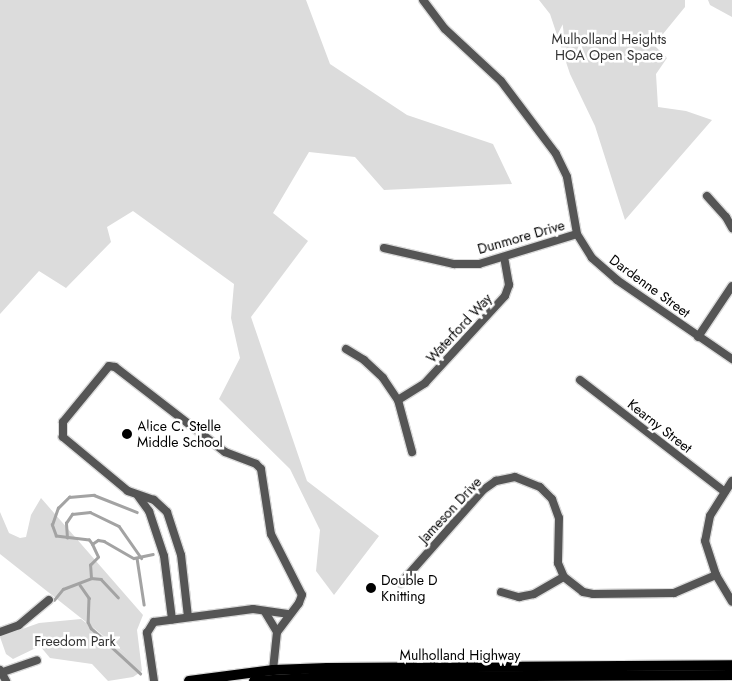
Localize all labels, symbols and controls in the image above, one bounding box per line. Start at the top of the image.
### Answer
park label: Mulholland Heights HOA Open Space [552,31,666,64]
street label: Dunmore Drive [475,217,567,257]
street label: Dardenne Street [606,251,694,321]
street label: Waterford Way [423,290,495,366]
street label: Kearny Street [624,396,696,456]
place label: Alice C. Stelle Middle School [137,418,223,451]
marker: Alice C. Stelle Middle School [121,428,133,440]
street label: Jameson Drive [415,473,485,547]
place label: Double D Knitting [381,572,438,604]
marker: Double D Knitting [365,582,377,594]
park label: Freedom Park [34,633,116,649]
street label: Mulholland Highway [400,647,520,663]

